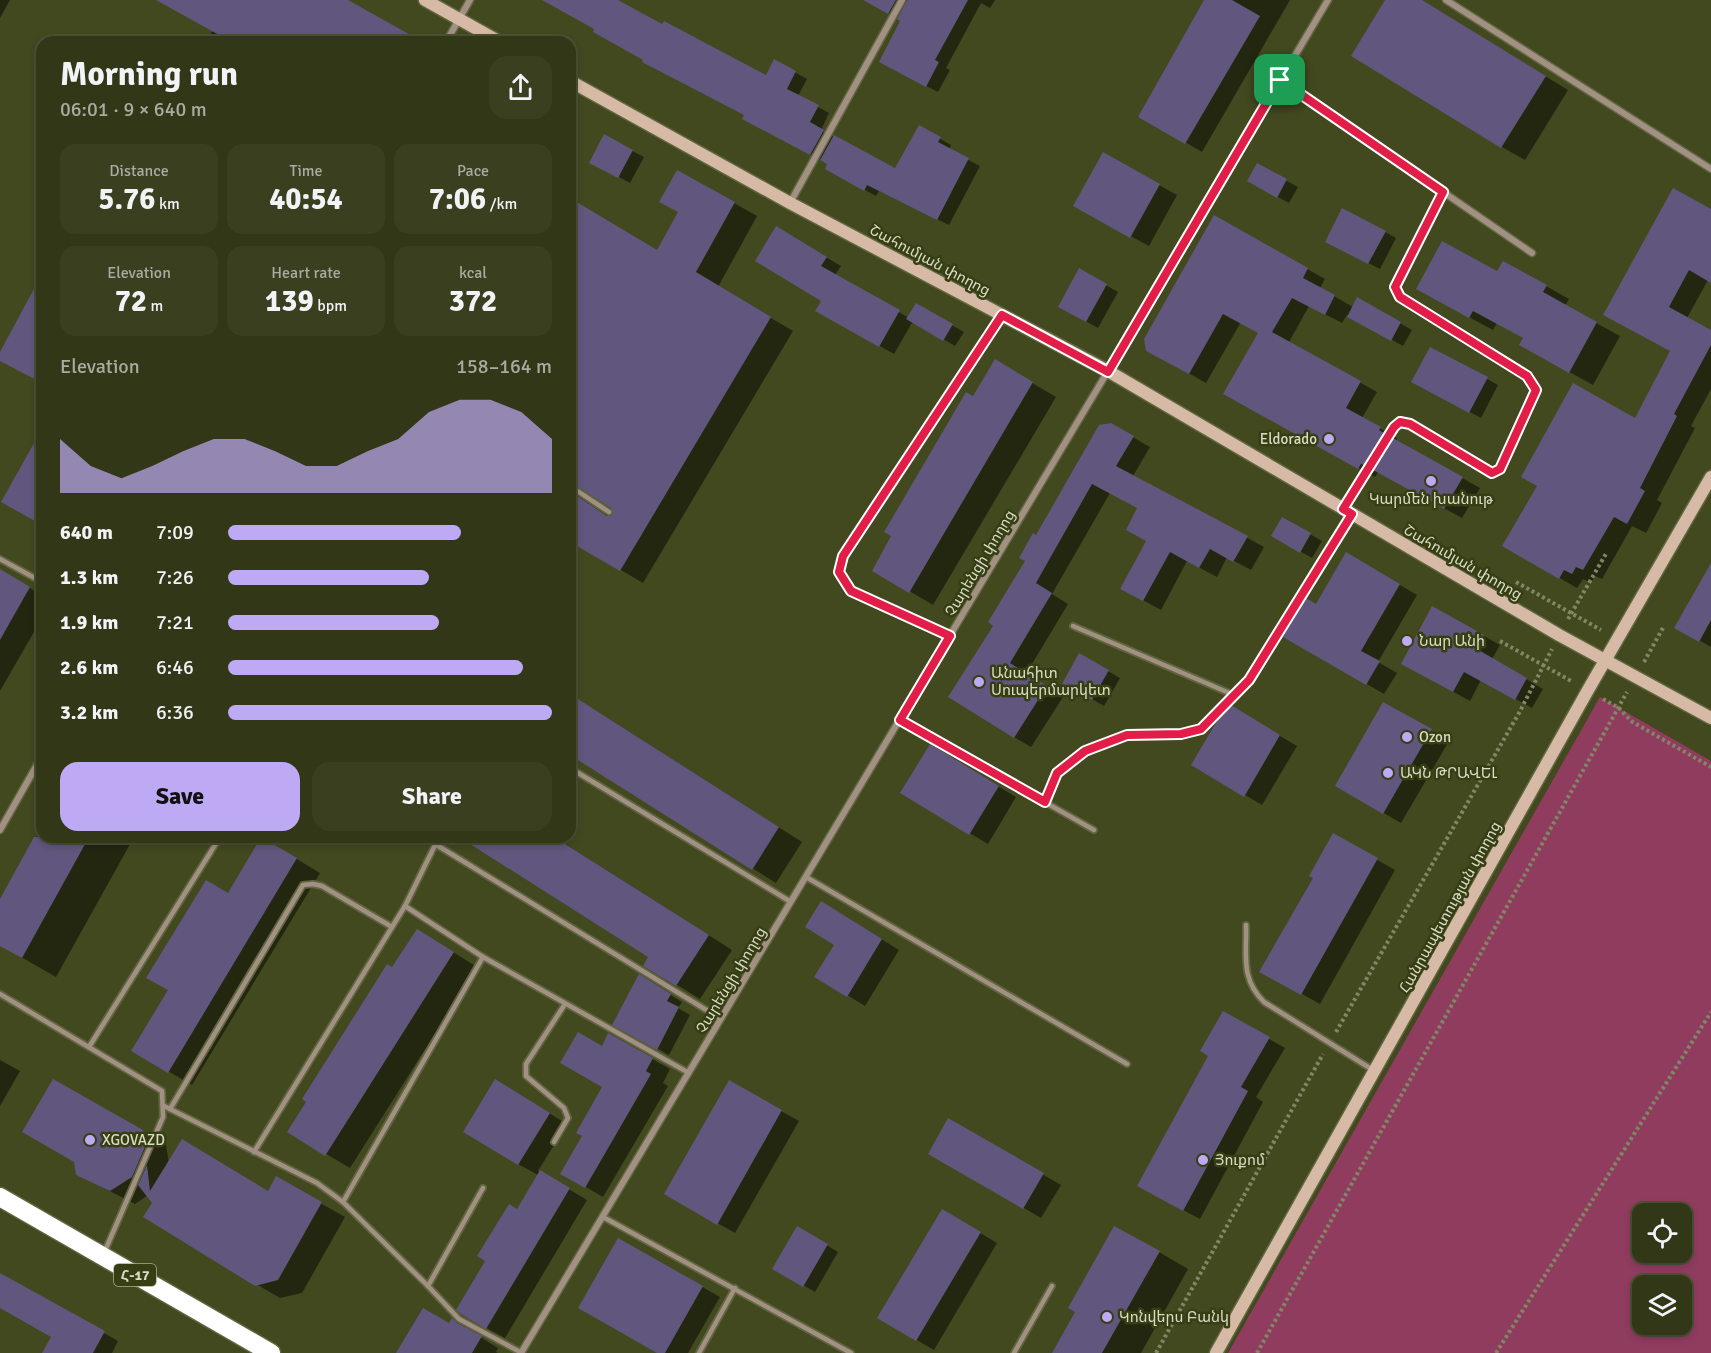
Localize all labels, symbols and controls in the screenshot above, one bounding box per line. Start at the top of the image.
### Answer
text: Morning run [60,54,238,95]
pin [1254,54,1305,105]
button: share [489,56,552,119]
icon: arrive [1263,63,1296,96]
text: 06:01 · 9 × 640 m [60,97,207,122]
text: Distance [109,161,169,181]
text: Time [290,161,322,181]
text: Pace [457,161,489,181]
text: 5.76 [98,181,155,218]
text: 40:54 [269,181,343,218]
text: 7:06 [429,181,486,218]
text: km [155,194,180,214]
text: /km [486,194,517,214]
street label: Շահումյան փողոց [867,221,993,299]
text: Elevation [107,263,171,283]
text: Heart rate [271,263,341,283]
text: kcal [459,263,487,283]
text: 72 [115,283,147,320]
text: 139 [265,283,314,320]
text: 372 [449,283,497,320]
text: m [147,296,163,316]
text: bpm [314,296,347,316]
text: Elevation [60,354,140,379]
text: 158–164 m [456,354,552,379]
place label: Eldorado [1260,430,1317,448]
marker: Eldorado [1322,432,1336,446]
marker: Կարմեն խանութ [1424,474,1438,488]
place label: Կարմեն խանութ [1369,490,1494,508]
street label: Չարենցի փողոց [941,507,1019,619]
text: 640 m [60,520,113,545]
text: 7:09 [156,520,194,545]
street label: Շահումյան փողոց [1400,521,1526,603]
text: 1.3 km [60,565,118,590]
text: 7:26 [156,565,194,590]
text: 1.9 km [60,610,118,635]
text: 7:21 [156,610,194,635]
place label: Նար Անի [1419,632,1485,650]
marker: Նար Անի [1400,634,1414,648]
text: 2.6 km [60,655,118,680]
text: 6:46 [156,655,194,680]
place label: Անահիտ Սուպերմարկետ [991,664,1111,699]
marker: Անահիտ Սուպերմարկետ [972,675,986,689]
text: 3.2 km [60,700,118,725]
text: 6:36 [156,700,194,725]
place label: Ozon [1419,728,1451,746]
marker: Ozon [1400,730,1414,744]
button: Save [60,762,300,831]
button: Share [312,762,552,831]
place label: ԱԿՆ ԹՐԱՎԵԼ [1400,764,1497,782]
marker: ԱԿՆ ԹՐԱՎԵԼ [1381,766,1395,780]
street label: Հանրապետության փողոց [1395,818,1505,996]
street label: Չարենցի փողոց [692,924,770,1036]
place label: XGOVAZD [102,1131,165,1149]
marker: XGOVAZD [83,1133,97,1147]
place label: Յուքոմ [1215,1151,1265,1169]
marker: Յուքոմ [1196,1153,1210,1167]
map controls [1632,1203,1692,1335]
button: locate [1632,1203,1692,1263]
road number: Հ-17 [114,1264,156,1286]
button: layers [1632,1275,1692,1335]
place label: Կոնվերս Բանկ [1119,1308,1229,1326]
marker: Կոնվերս Բանկ [1100,1310,1114,1324]

